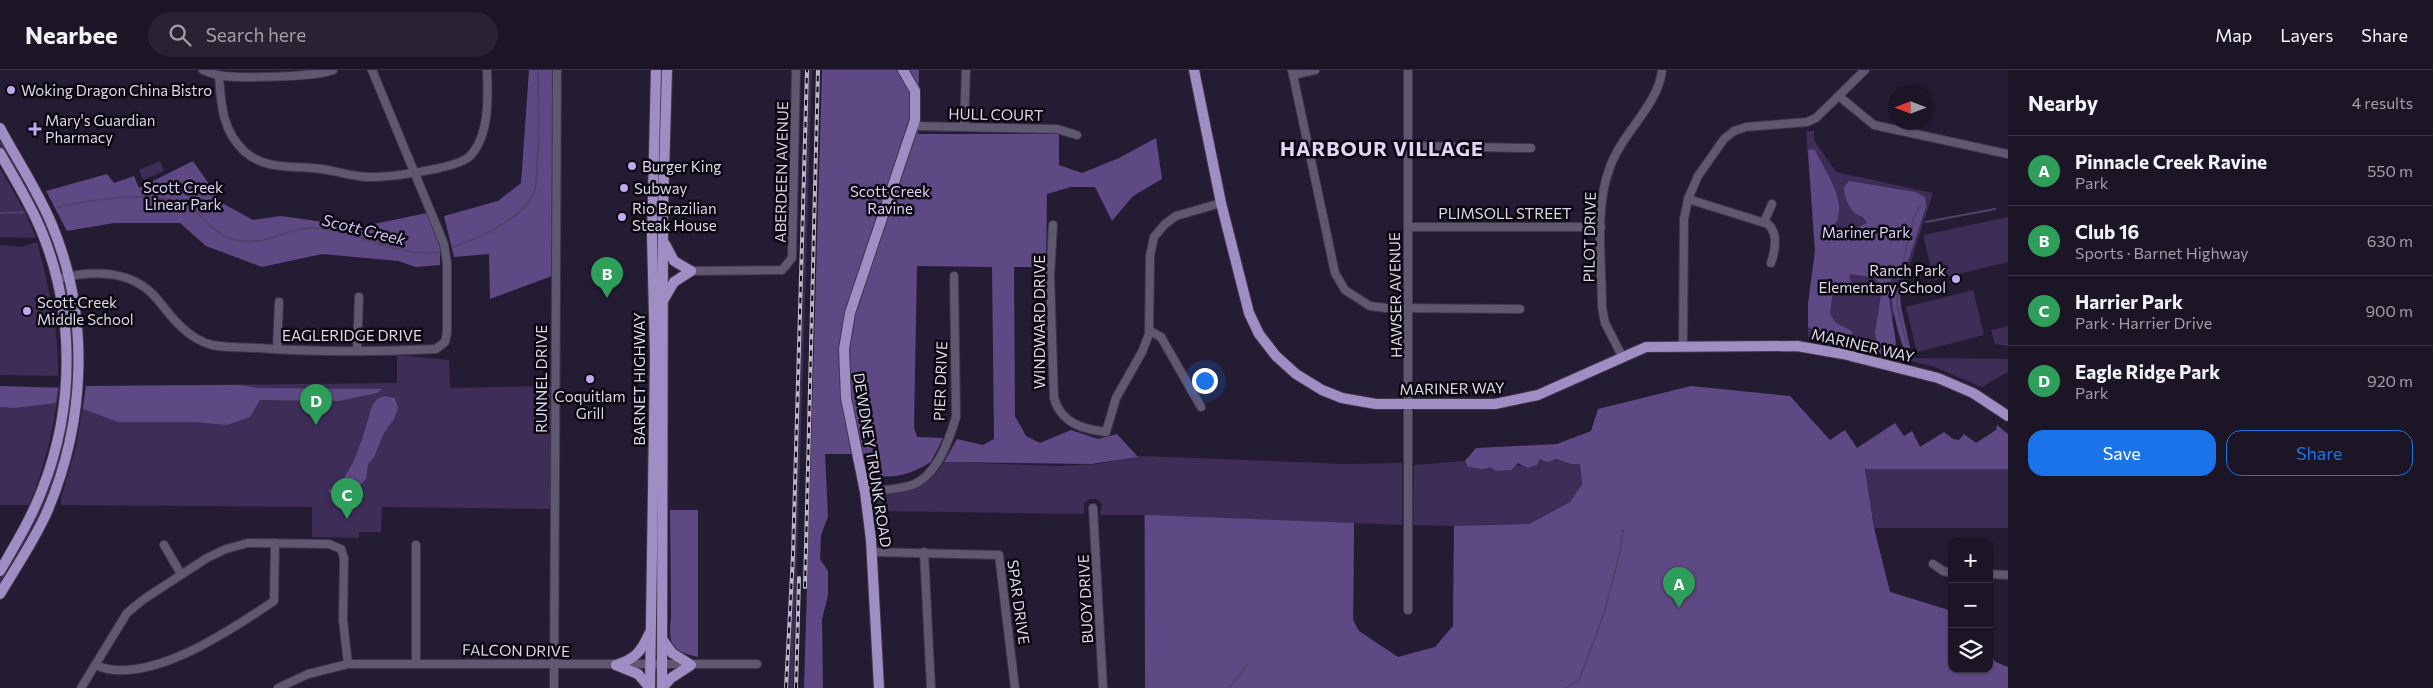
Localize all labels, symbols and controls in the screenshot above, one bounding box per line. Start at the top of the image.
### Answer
search box [148,12,498,57]
text: Nearbee [25,20,118,49]
icon: search [166,21,194,49]
text: Search here [206,23,306,46]
text: Map [2215,24,2252,46]
text: Layers [2280,24,2333,46]
text: Share [2361,24,2408,46]
place label: Woking Dragon China Bistro [21,81,212,99]
marker: Woking Dragon China Bistro [5,84,17,96]
north arrow [1888,85,1933,130]
text: Nearby [2028,90,2098,115]
text: 4 results [2352,93,2413,112]
street label: ABERDEEN AVENUE [771,101,791,243]
street label: HULL COURT [948,104,1044,124]
place label: Mary's Guardian Pharmacy [45,111,155,146]
marker: Mary's Guardian Pharmacy [29,123,41,135]
district label: HARBOUR VILLAGE [1280,136,1484,160]
text: Pinnacle Creek Ravine [2075,150,2267,173]
place label: Burger King [642,157,721,175]
marker: Burger King [626,160,638,172]
text: A [2038,161,2050,180]
text: 550 m [2367,161,2413,180]
text: Park [2075,173,2108,192]
park label: Scott Creek Linear Park [143,178,223,213]
place label: Subway [634,179,687,197]
marker: Subway [618,182,630,194]
park label: Scott Creek Ravine [850,182,930,217]
street label: PILOT DRIVE [1579,191,1599,282]
place label: Rio Brazilian Steak House [632,199,717,234]
street label: PLIMSOLL STREET [1438,204,1572,222]
water label: Scott Creek [320,209,408,249]
marker: Rio Brazilian Steak House [616,211,628,223]
text: Club 16 [2075,220,2139,243]
park label: Mariner Park [1822,223,1910,241]
text: B [2039,231,2049,250]
text: 630 m [2367,231,2413,250]
street label: HAWSER AVENUE [1385,232,1405,358]
text: Sports · Barnet Highway [2075,243,2249,262]
street label: WINDWARD DRIVE [1030,255,1048,389]
pin: B [591,257,623,298]
place label: Ranch Park Elementary School [1819,261,1946,296]
marker: Ranch Park Elementary School [1950,273,1962,285]
text: Harrier Park [2075,290,2183,313]
place label: Scott Creek Middle School [37,293,134,328]
text: C [2039,301,2049,320]
text: 900 m [2365,301,2413,320]
marker: Scott Creek Middle School [21,305,33,317]
street label: BARNET HIGHWAY [630,312,648,446]
text: Park · Harrier Drive [2075,313,2212,332]
street label: MARINER WAY [1810,324,1916,366]
street label: RUNNEL DRIVE [532,325,550,433]
street label: EAGLERIDGE DRIVE [282,326,422,344]
street label: PIER DRIVE [930,341,950,421]
text: Eagle Ridge Park [2075,360,2220,383]
your location [1192,368,1218,394]
street label: DEWDNEY TRUNK ROAD [850,371,896,549]
text: D [2038,371,2050,390]
text: 920 m [2367,371,2413,390]
marker: Coquitlam Grill [584,373,596,385]
street label: MARINER WAY [1399,378,1505,398]
text: Park [2075,383,2108,402]
pin: D [300,384,332,425]
place label: Coquitlam Grill [554,387,626,422]
button: Save [2028,430,2216,476]
button: Share [2226,430,2413,476]
pin: C [331,478,363,519]
map controls [1948,538,1993,673]
button: + [1948,538,1993,583]
street label: BUOY DRIVE [1074,554,1096,644]
street label: SPAR DRIVE [1004,559,1034,646]
pin: A [1663,567,1695,608]
button: − [1948,583,1993,628]
button: layers [1948,628,1993,673]
street label: FALCON DRIVE [462,640,570,660]

